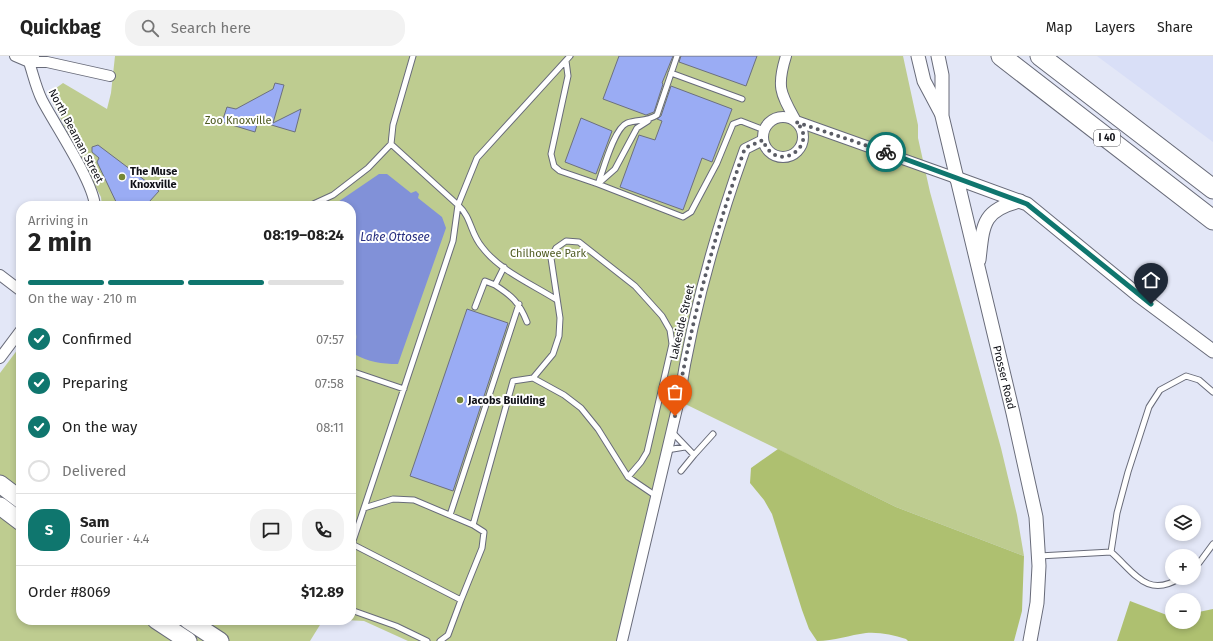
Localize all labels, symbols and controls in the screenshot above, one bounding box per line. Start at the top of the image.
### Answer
search box [125,10,405,46]
text: Quickbag [20,16,101,39]
icon: search [139,17,161,39]
text: Search here [171,19,251,37]
text: Map [1046,19,1072,36]
text: Layers [1094,19,1135,36]
text: Share [1157,19,1193,36]
street label: North Beaman Street [46,87,106,185]
park label: Zoo Knoxville [205,114,271,127]
road number: I 40 [1094,130,1120,146]
courier [866,132,906,172]
icon: bike [875,141,897,163]
place label: The Muse Knoxville [130,165,177,191]
marker: The Muse Knoxville [117,172,127,182]
text: Arriving in [28,213,88,228]
text: 08:19–08:24 [263,226,344,244]
text: 2 min [28,227,92,258]
water label: Lake Ottosee [360,230,430,244]
park label: Chilhowee Park [510,247,586,260]
pin [1134,263,1168,304]
icon: home [1140,269,1162,291]
street label: Lakeside Street [667,283,697,361]
text: On the way · 210 m [28,291,137,306]
icon: check [28,328,50,350]
text: Confirmed [62,330,132,348]
text: 07:57 [316,332,344,347]
street label: Prosser Road [991,344,1018,410]
icon: check [28,372,50,394]
text: Preparing [62,374,127,392]
pin [658,375,692,416]
text: 07:58 [314,376,344,391]
icon: bag [664,381,686,403]
place label: Jacobs Building [467,394,546,407]
marker: Jacobs Building [455,395,465,405]
icon: check [28,416,50,438]
text: On the way [62,418,137,436]
text: 08:11 [316,420,344,435]
text: Delivered [62,462,126,480]
map controls [1165,505,1201,629]
button: layers [1165,505,1201,541]
button: chat [250,509,292,551]
button: phone [302,509,344,551]
text: Sam [80,513,109,531]
text: S [45,521,53,539]
text: Courier · 4.4 [80,531,150,546]
button: + [1165,549,1201,585]
text: Order #8069 [28,583,111,601]
text: $12.89 [301,583,344,601]
button: − [1165,593,1201,629]

